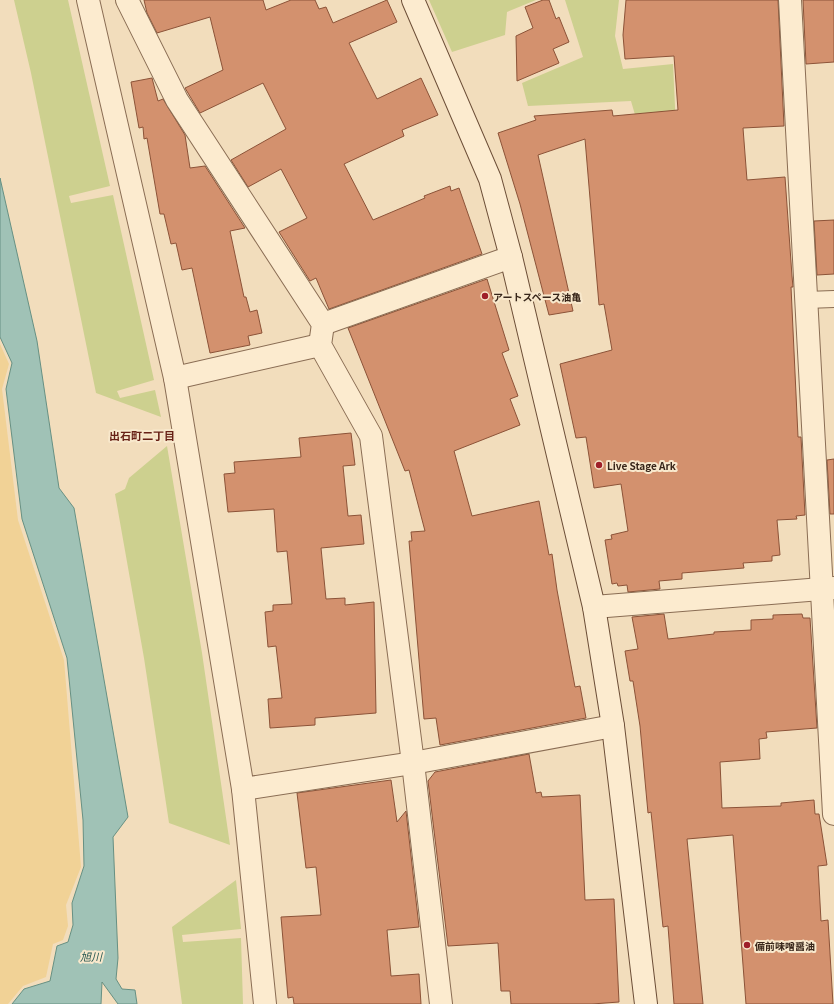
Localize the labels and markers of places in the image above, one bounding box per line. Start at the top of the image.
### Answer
place label: アートスペース油亀 [493,289,581,304]
marker: アートスペース油亀 [480,291,490,301]
place label: Live Stage Ark [607,458,676,473]
marker: Live Stage Ark [594,460,604,470]
place label: 備前味噌醤油 [754,938,815,953]
marker: 備前味噌醤油 [742,940,752,950]

